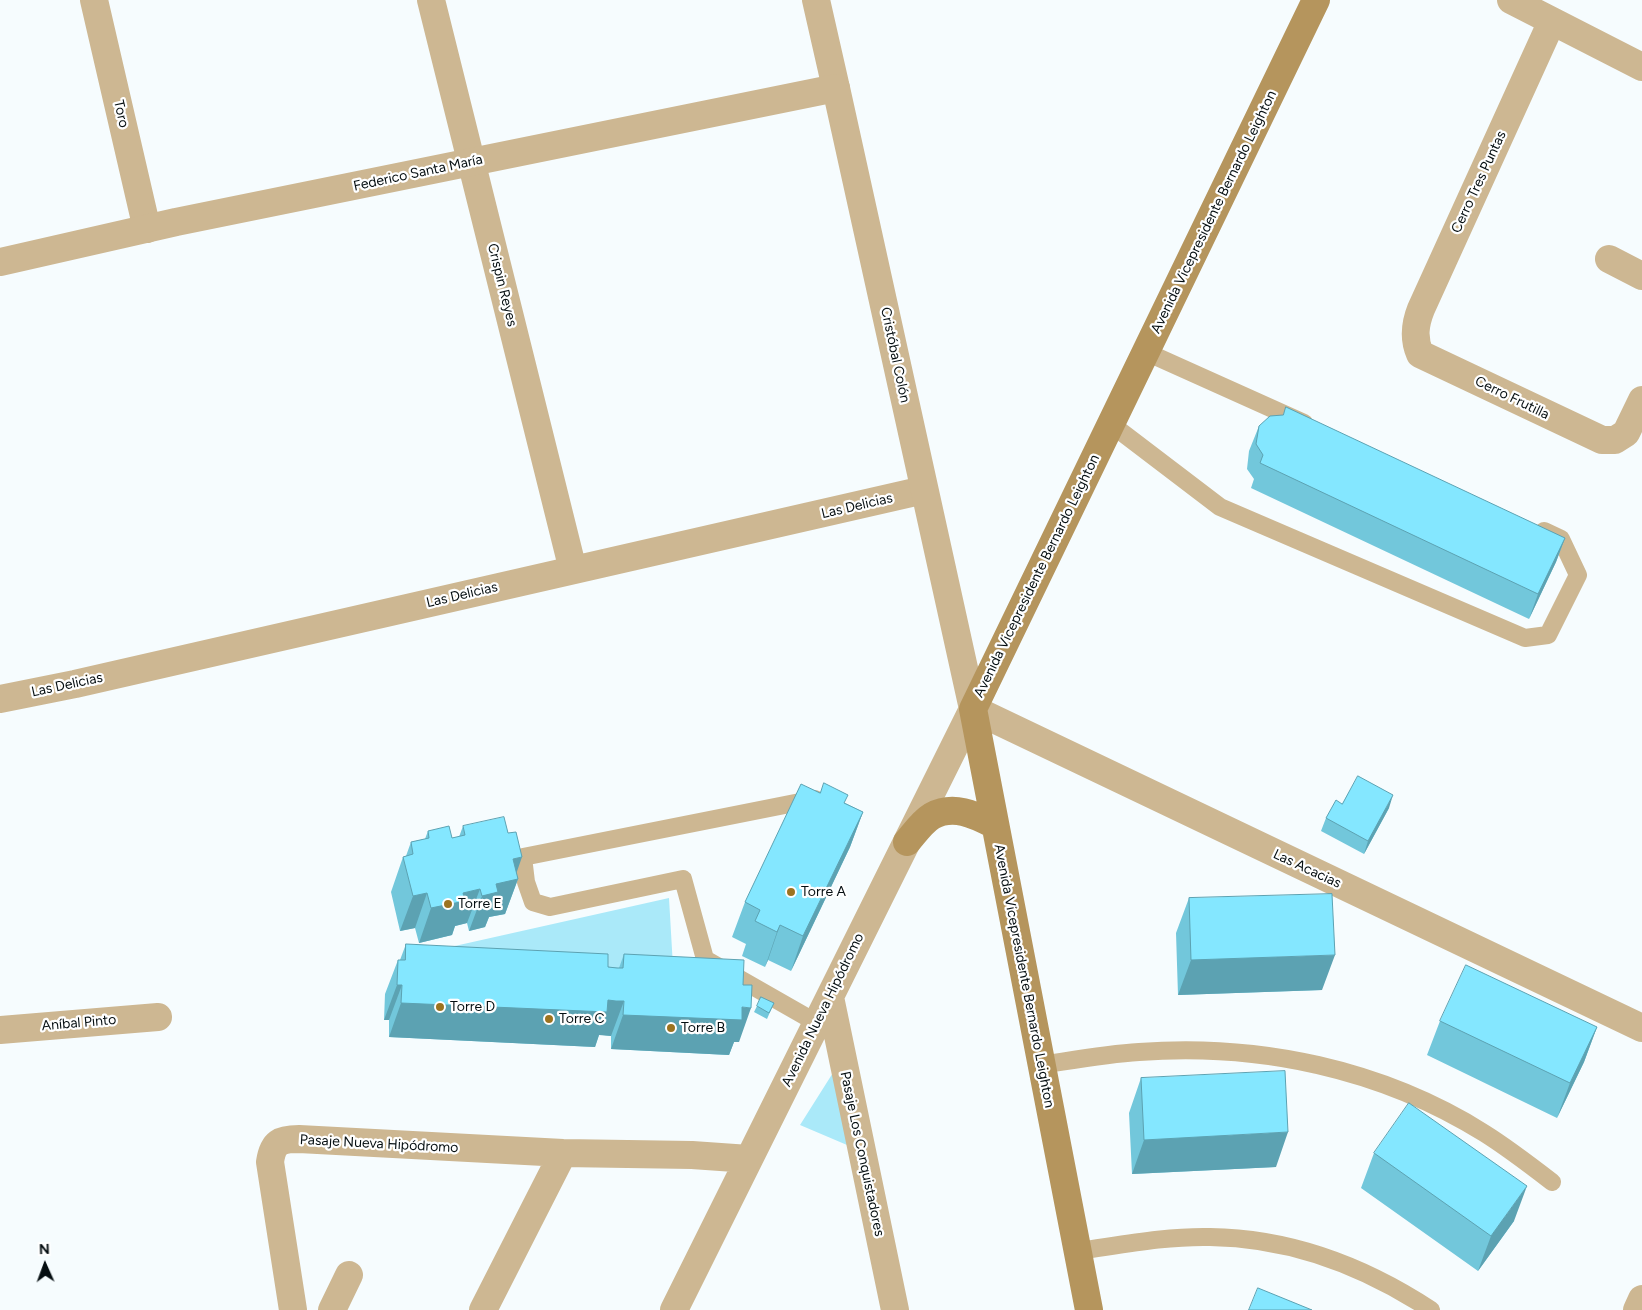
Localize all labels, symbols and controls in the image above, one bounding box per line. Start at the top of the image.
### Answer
street label: Avenida Vicepresidente Bernardo Leighton [1148,88,1280,336]
street label: Toro [110,99,132,129]
street label: Cerro Tres Puntas [1448,128,1510,236]
street label: Federico Santa María [352,151,484,195]
street label: Crispin Reyes [484,242,520,328]
street label: Cristóbal Colón [877,306,913,404]
street label: Cerro Frutilla [1472,373,1552,423]
street label: Avenida Vicepresidente Bernardo Leighton [971,452,1103,700]
street label: Las Delicias [820,490,894,522]
street label: Las Delicias [425,579,499,611]
street label: Las Delicias [30,669,104,701]
street label: Avenida Vicepresidente Bernardo Leighton [990,843,1058,1109]
street label: Las Acacias [1270,846,1344,892]
place label: Torre A [801,884,846,900]
marker: Torre A [785,886,797,898]
place label: Torre E [458,896,502,912]
marker: Torre E [442,898,454,910]
street label: Avenida Nueva Hipódromo [778,930,868,1090]
place label: Torre D [450,999,495,1015]
marker: Torre D [434,1001,446,1013]
street label: Aníbal Pinto [41,1011,117,1035]
place label: Torre C [559,1011,605,1027]
marker: Torre C [543,1013,555,1025]
place label: Torre B [681,1020,725,1036]
marker: Torre B [665,1022,677,1034]
street label: Pasaje Los Conquistadores [836,1070,888,1238]
street label: Pasaje Nueva Hipódromo [299,1131,459,1157]
north arrow [20,1240,70,1290]
text: N [39,1241,50,1258]

